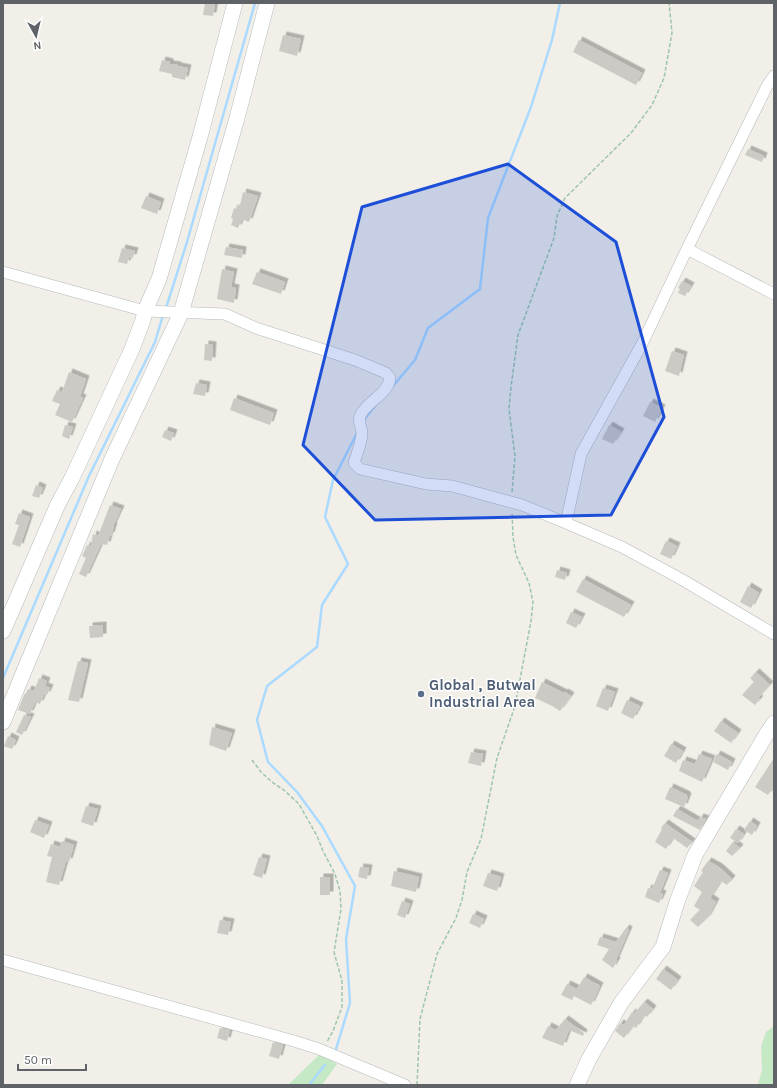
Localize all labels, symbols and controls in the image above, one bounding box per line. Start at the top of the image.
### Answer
north arrow [16,16,56,56]
text: N [33,38,42,52]
place label: Global , Butwal Industrial Area [429,676,536,711]
marker: Global , Butwal Industrial Area [416,689,426,699]
scale bar [18,1046,86,1072]
text: 50 m [24,1053,52,1067]

